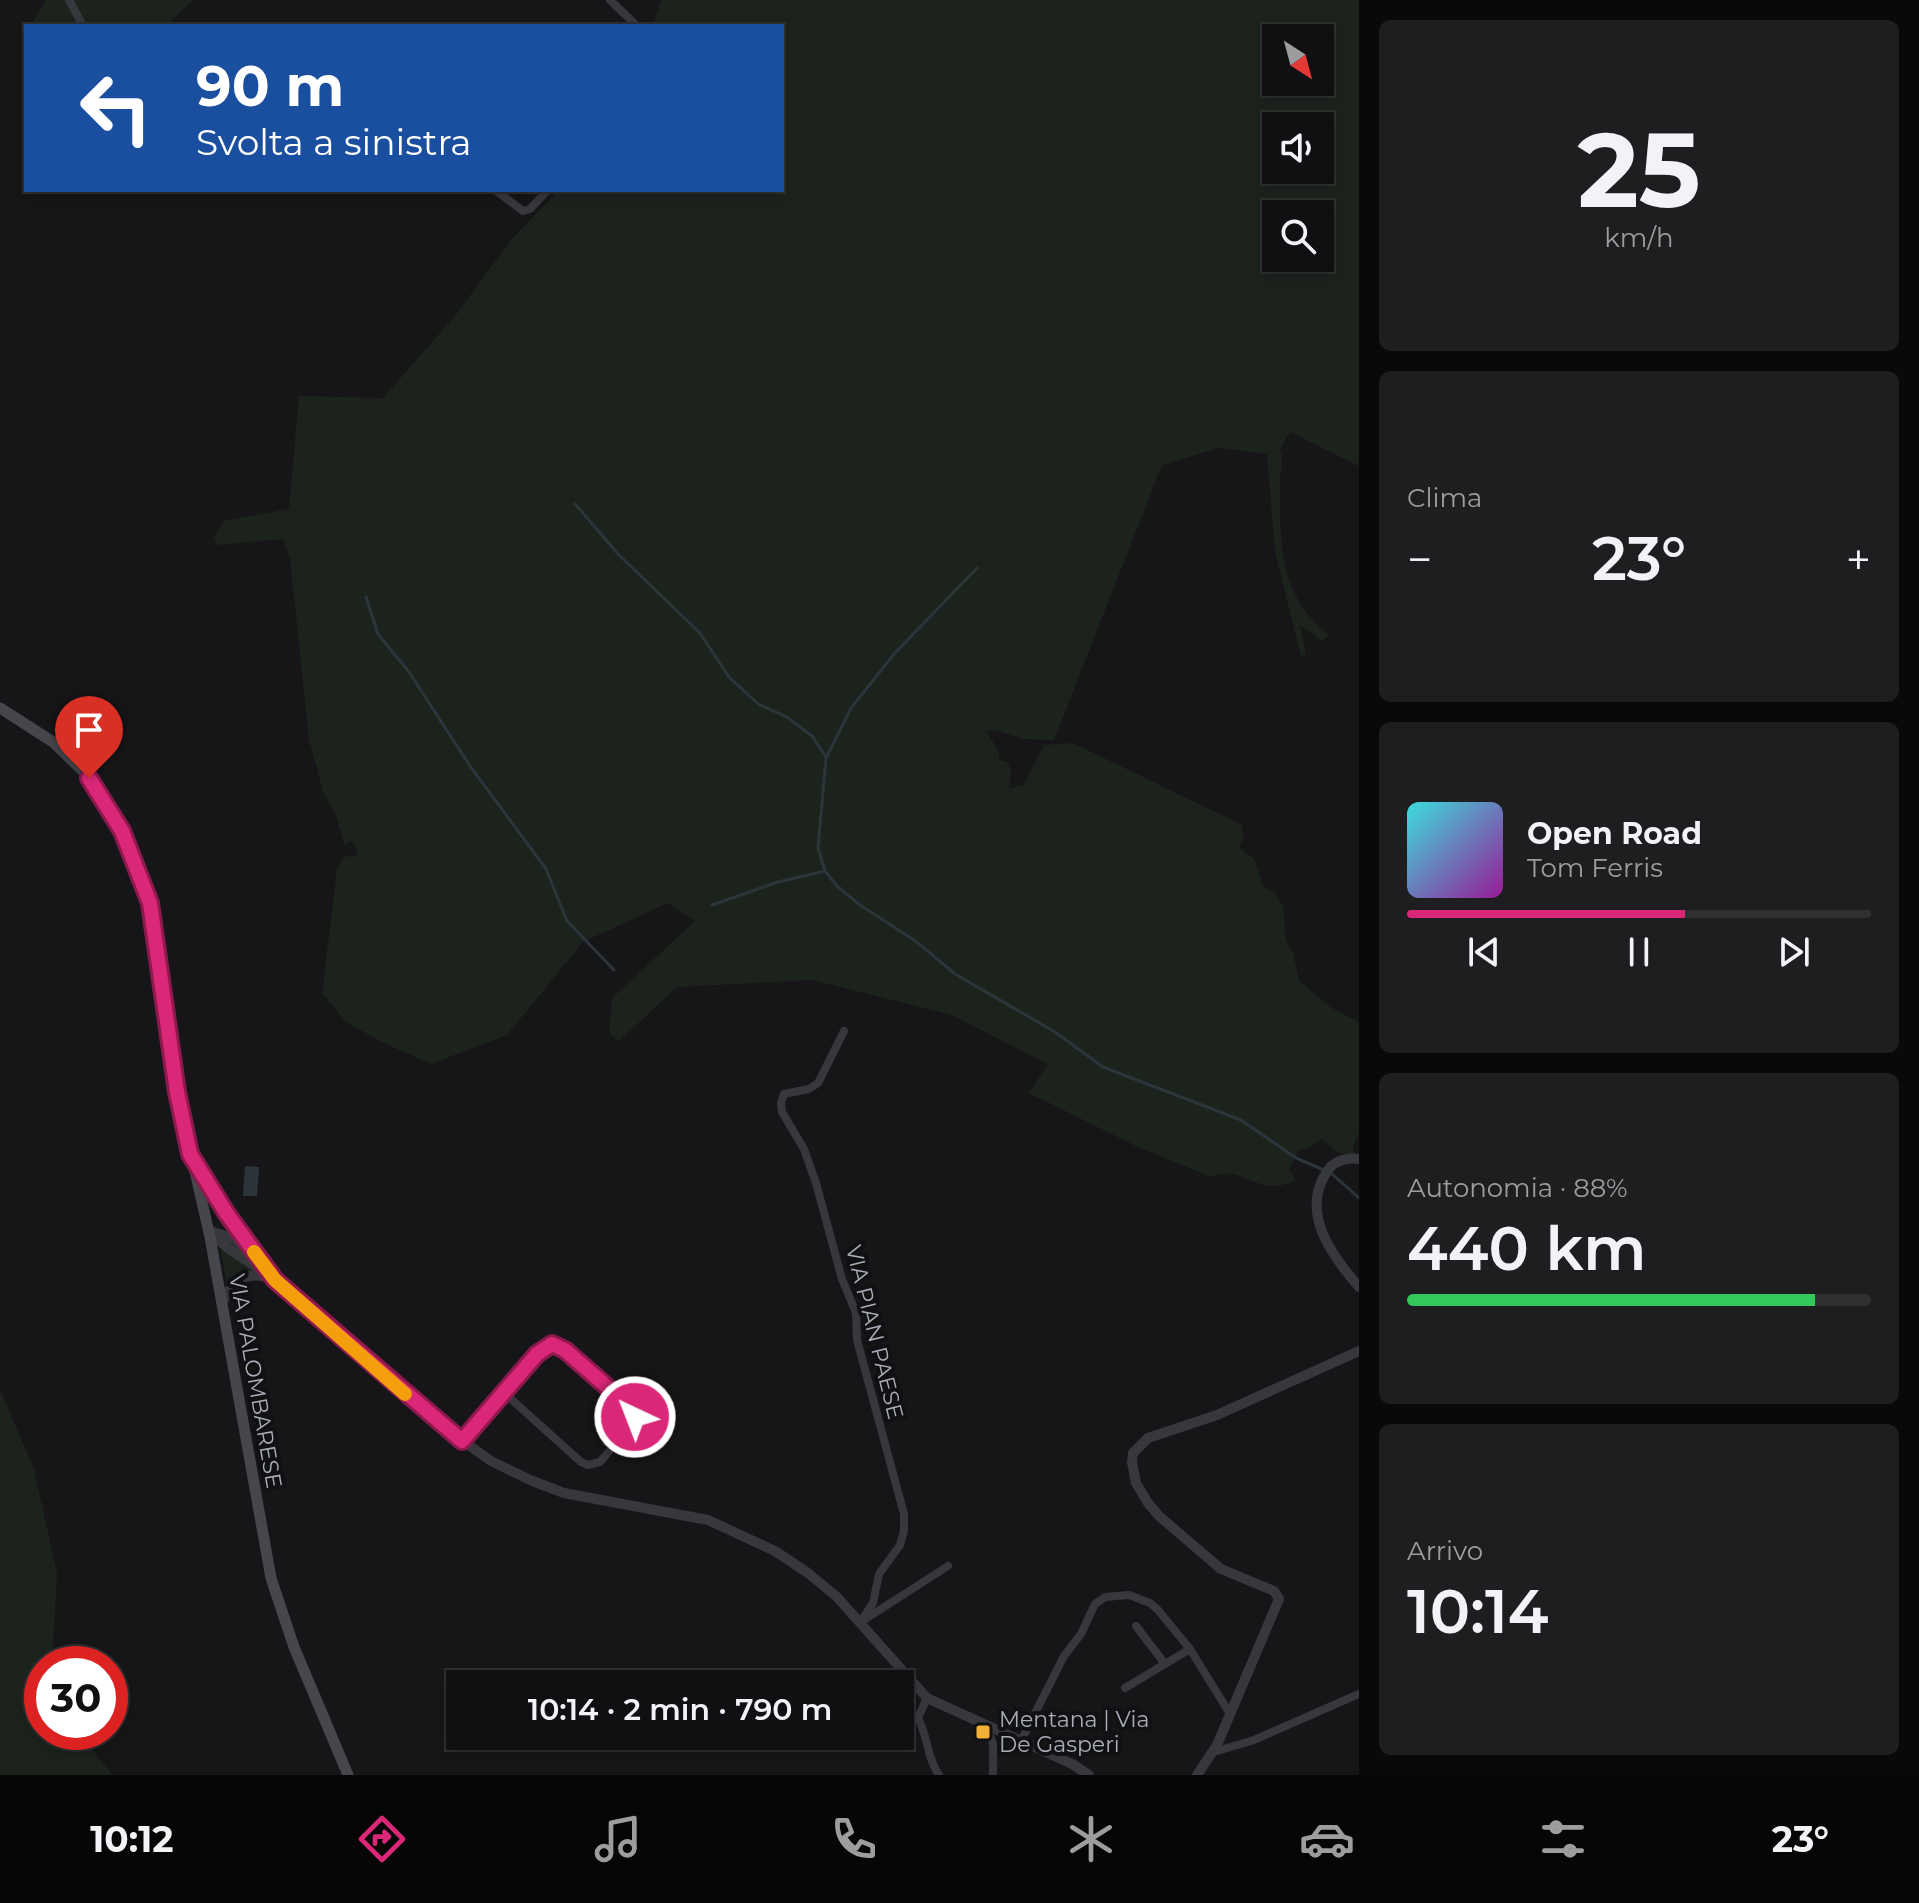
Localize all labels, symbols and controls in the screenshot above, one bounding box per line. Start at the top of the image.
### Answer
north arrow [1262,24,1334,96]
map controls [1262,24,1334,272]
text: 90 m [196,52,344,120]
icon: left [64,56,168,160]
text: 25 [1577,106,1701,233]
button: sound [1262,112,1334,184]
text: Svolta a sinistra [196,120,472,164]
button: search [1262,200,1334,272]
text: km/h [1604,222,1674,254]
text: Clima [1407,482,1482,514]
text: 23° [1592,522,1686,595]
text: − [1407,532,1432,586]
text: + [1846,532,1871,586]
pin [55,696,123,778]
icon: arrive [67,708,111,752]
text: Open Road [1527,815,1702,852]
text: Tom Ferris [1527,852,1663,884]
icon: previous [1462,930,1506,974]
icon: pause [1617,930,1661,974]
icon: next [1772,930,1816,974]
text: Autonomia · 88% [1407,1172,1628,1204]
text: 440 km [1407,1212,1646,1285]
street label: VIA PIAN PAESE [840,1242,909,1422]
street label: VIA PALOMBARESE [223,1272,288,1490]
position arrow [593,1375,677,1459]
text: Arrivo [1407,1535,1483,1567]
text: 10:14 [1407,1575,1548,1648]
speed limit sign: 30 [24,1646,128,1750]
text: 10:14 · 2 min · 790 m [528,1691,832,1728]
place label: Mentana | Via De Gasperi [999,1706,1149,1758]
marker: Mentana | Via De Gasperi [974,1723,992,1741]
icon: directions [354,1811,410,1867]
icon: music [590,1811,646,1867]
icon: phone [826,1811,882,1867]
icon: climate [1063,1811,1119,1867]
icon: car [1299,1811,1355,1867]
icon: filters [1535,1811,1591,1867]
text: 10:12 [90,1817,174,1861]
text: 23° [1772,1817,1829,1861]

